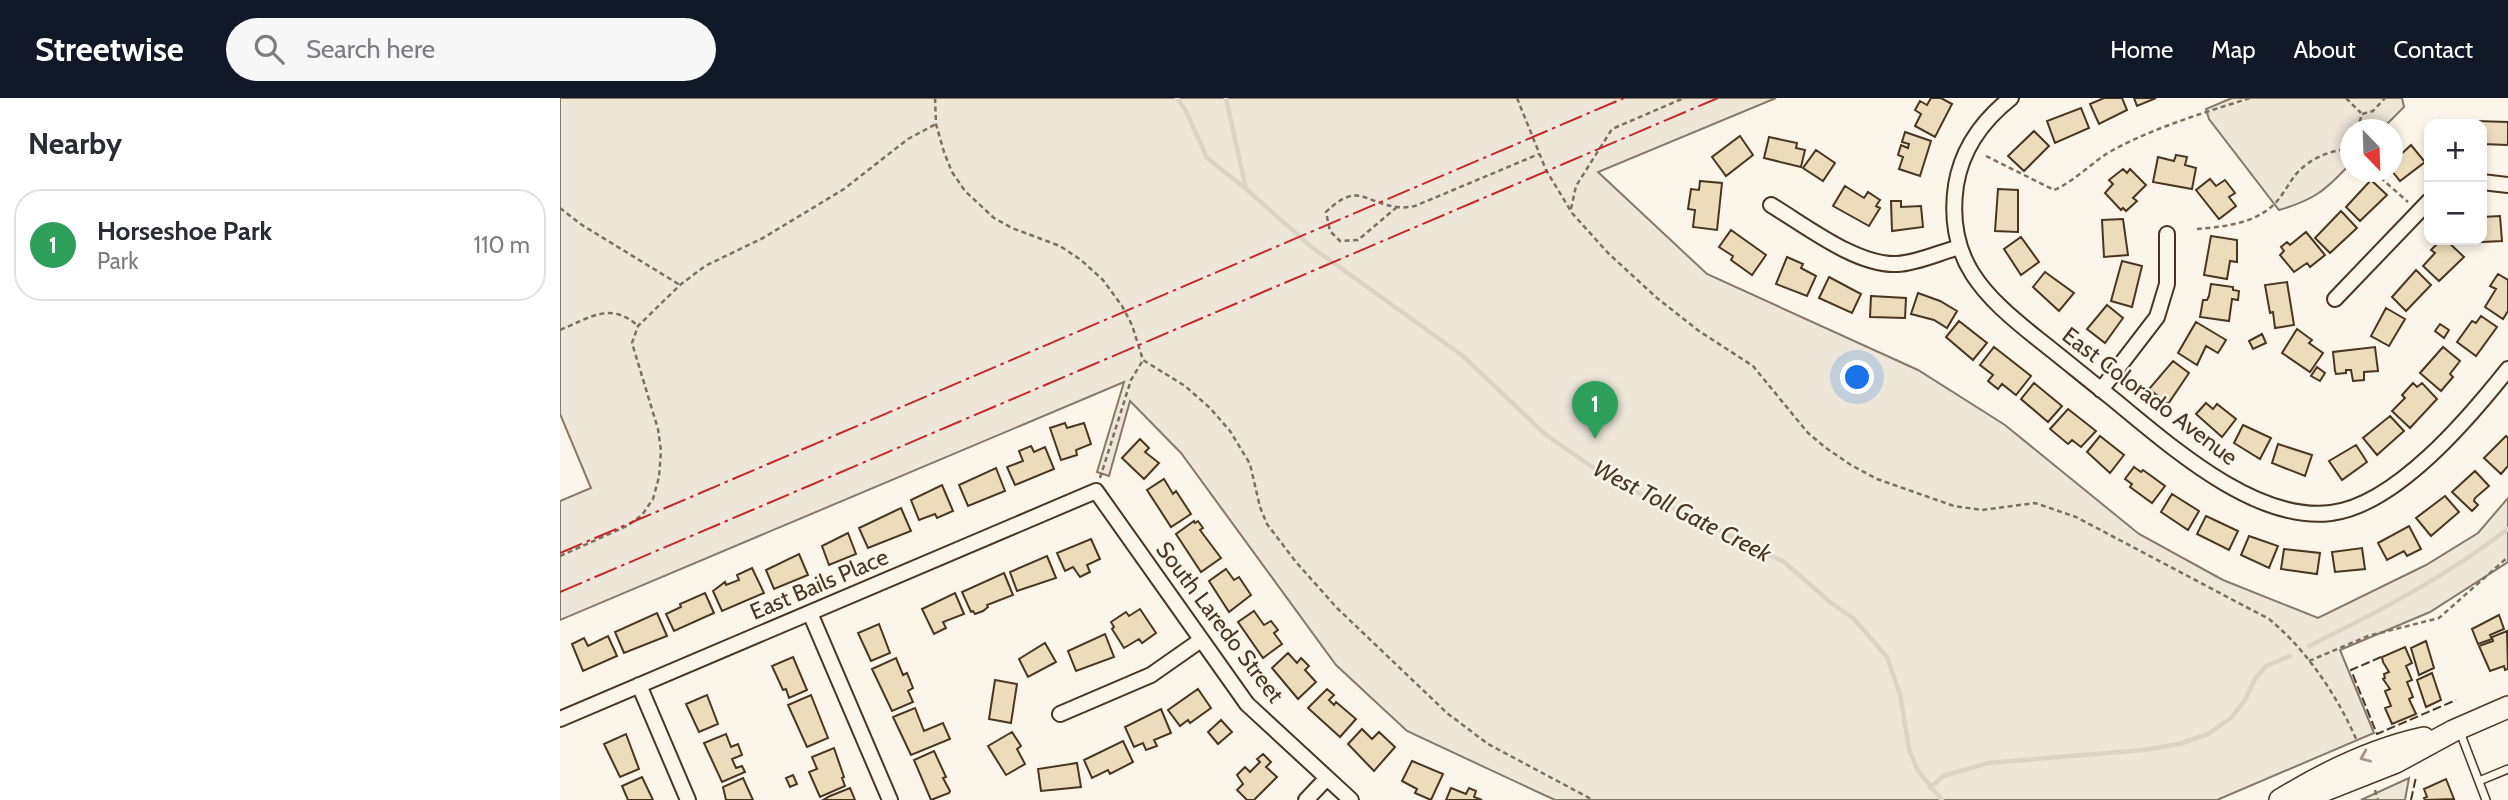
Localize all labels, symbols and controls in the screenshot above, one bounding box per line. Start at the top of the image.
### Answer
search box [226,18,716,81]
text: Streetwise [35,29,184,69]
icon: search [250,30,288,68]
text: Search here [306,33,435,65]
text: Home [2110,35,2173,64]
text: Map [2211,35,2256,64]
text: About [2294,35,2356,64]
text: Contact [2394,35,2473,64]
north arrow [2340,119,2403,182]
map controls [2424,119,2487,245]
button: + [2424,119,2487,182]
text: Nearby [28,125,122,162]
button: − [2424,182,2487,245]
text: Horseshoe Park [97,215,272,247]
text: 1 [49,231,57,259]
text: 110 m [474,231,530,259]
text: Park [97,247,138,275]
street label: East Colorado Avenue [2057,321,2243,471]
your location [1840,360,1874,394]
pin: 1 [1572,381,1618,439]
water label: West Toll Gate Creek [1588,453,1777,568]
street label: South Laredo Street [1150,536,1290,708]
street label: East Bails Place [746,542,893,626]
one-way arrow [2359,749,2371,763]

